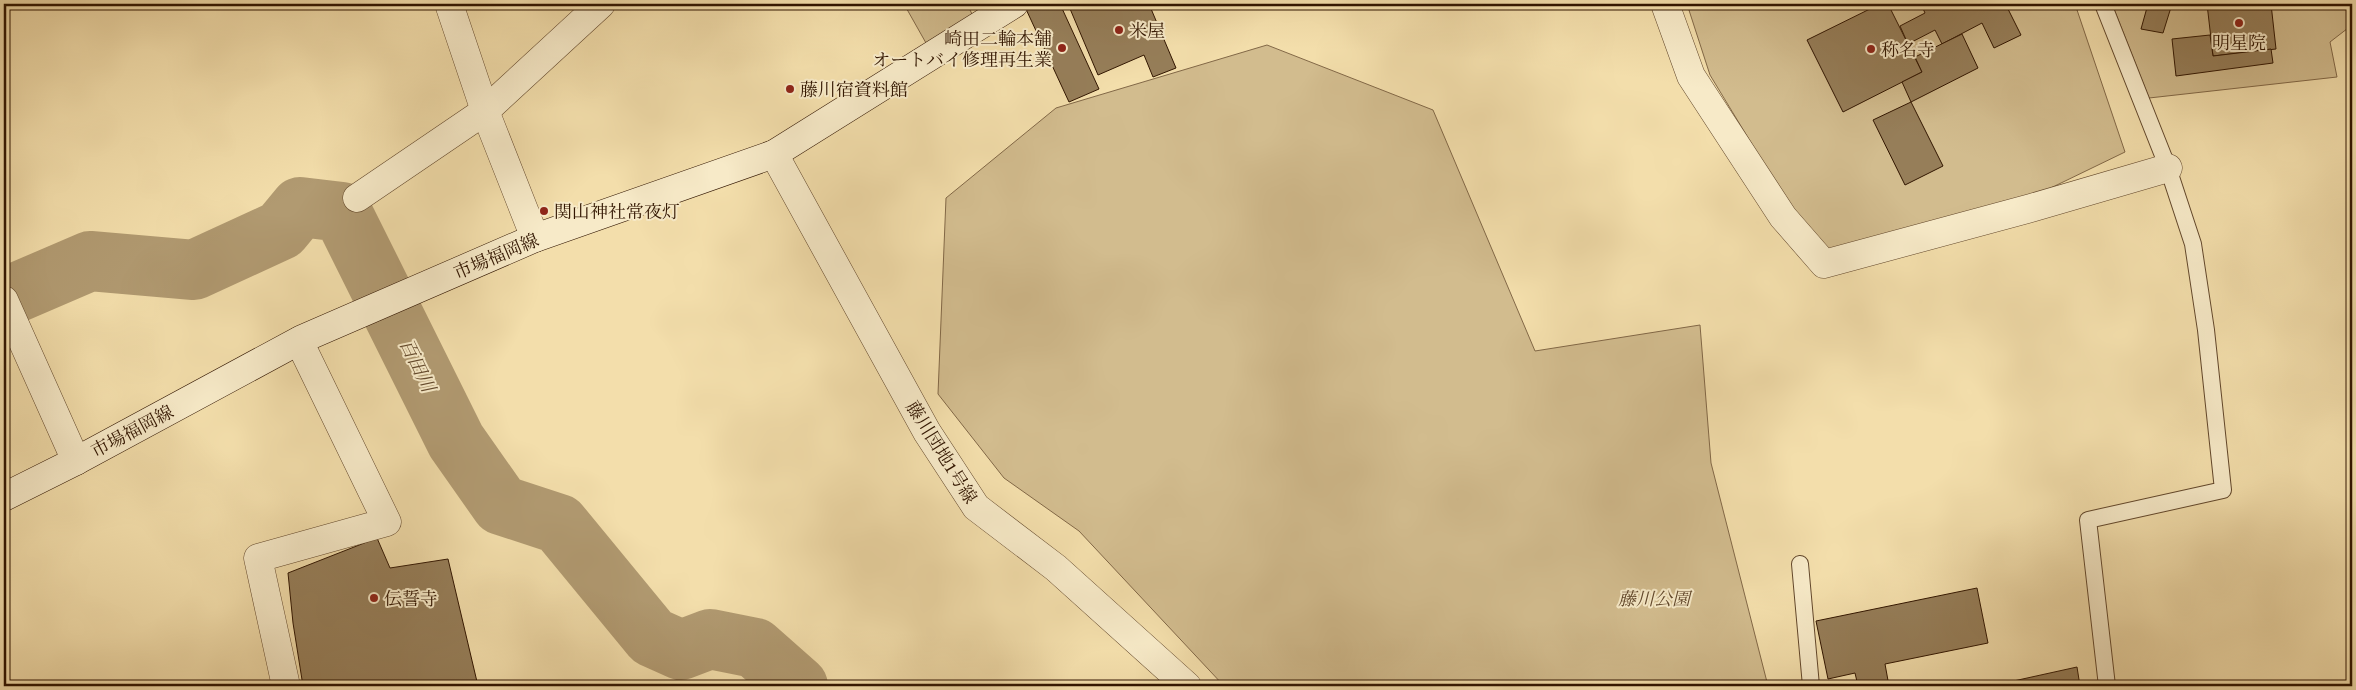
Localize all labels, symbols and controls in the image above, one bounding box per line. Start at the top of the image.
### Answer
place label: 米屋 [1129,17,1165,44]
marker: 明星院 [2233,17,2245,29]
marker: 米屋 [1113,24,1125,36]
place label: 崎田二輪本舗 オートバイ修理再生業 [872,25,1052,73]
place label: 明星院 [2212,29,2266,56]
place label: 称名寺 [1881,36,1935,63]
marker: 崎田二輪本舗 オートバイ修理再生業 [1056,42,1068,54]
marker: 称名寺 [1865,43,1877,55]
place label: 藤川宿資料館 [800,76,908,103]
marker: 藤川宿資料館 [784,83,796,95]
place label: 関山神社常夜灯 [554,198,680,225]
marker: 関山神社常夜灯 [538,205,550,217]
street label: 市場福岡線 [449,226,543,286]
water label: 百田川 [393,333,444,399]
street label: 藤川団地1号線 [900,395,984,509]
street label: 市場福岡線 [86,398,178,464]
place label: 伝誓寺 [384,585,438,612]
park label: 藤川公園 [1618,585,1693,612]
marker: 伝誓寺 [368,592,380,604]

